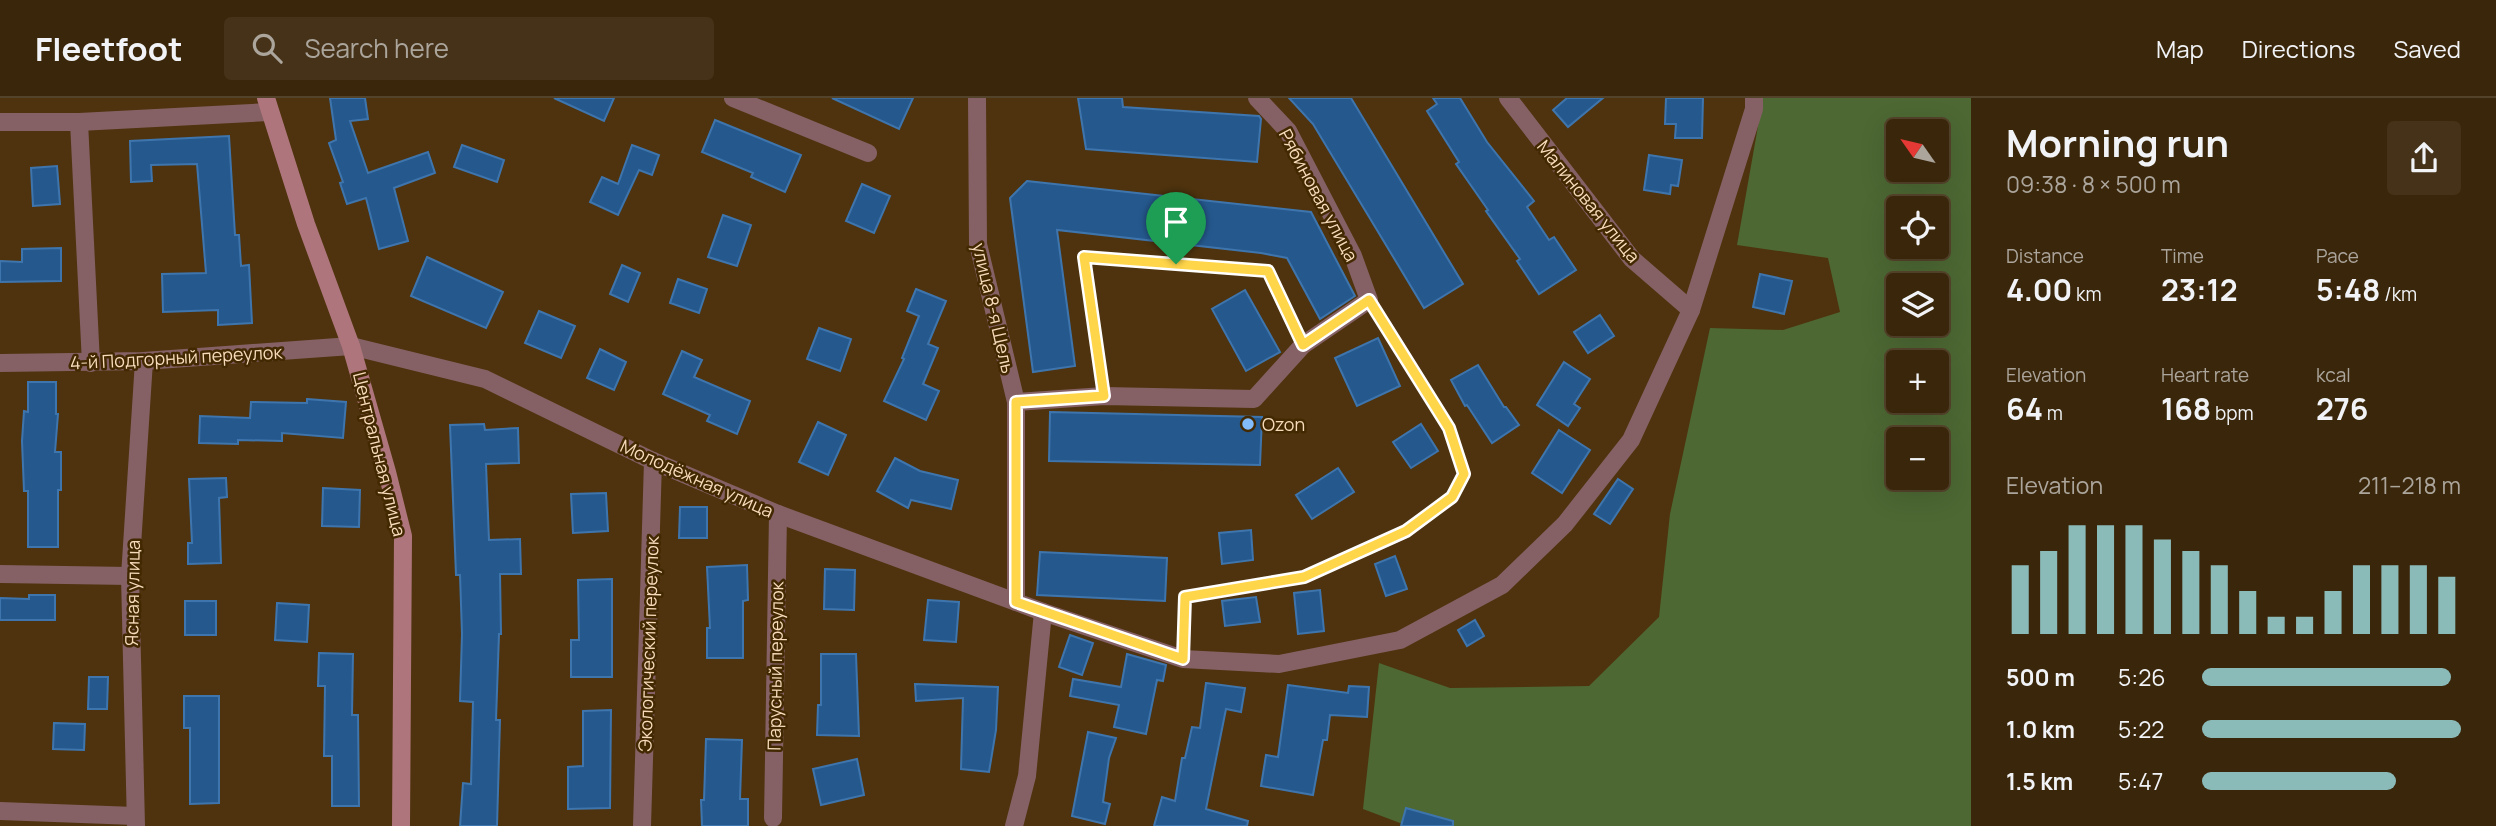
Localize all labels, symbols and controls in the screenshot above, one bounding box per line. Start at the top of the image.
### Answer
search box [224,17,714,80]
text: Fleetfoot [35,26,182,71]
icon: search [248,29,286,67]
text: Search here [304,30,449,66]
text: Map [2156,32,2204,65]
text: Directions [2242,32,2355,65]
text: Saved [2393,32,2461,65]
text: Morning run [2006,116,2229,168]
north arrow [1886,119,1950,182]
map controls [1886,119,1949,490]
button: share [2387,121,2461,195]
street label: Рябиновая улица [1274,125,1364,265]
street label: Малиновая улица [1532,135,1646,267]
text: 09:38 · 8 × 500 m [2006,168,2181,200]
pin [1146,192,1206,264]
button: locate [1886,196,1949,259]
icon: arrive [1157,203,1195,241]
street label: улица 8-я Щель [967,240,1021,376]
text: Distance [2006,243,2084,269]
text: Time [2161,243,2204,269]
text: Pace [2316,243,2359,269]
text: 4.00 [2006,269,2072,310]
text: 23:12 [2161,269,2238,310]
text: 5:48 [2316,269,2381,310]
button: layers [1886,273,1949,336]
text: km [2072,281,2102,307]
text: /km [2381,281,2417,307]
street label: 4-й Подгорный переулок [69,339,284,375]
button: + [1886,350,1949,413]
text: Elevation [2006,362,2086,388]
text: Heart rate [2161,362,2249,388]
text: kcal [2316,362,2351,388]
street label: Центральная улица [348,369,412,539]
text: 64 [2006,388,2043,429]
text: 168 [2161,388,2211,429]
text: 276 [2316,388,2369,429]
text: m [2043,400,2063,426]
text: bpm [2211,400,2254,426]
place label: Ozon [1262,412,1305,436]
marker: Ozon [1240,416,1256,432]
button: − [1886,427,1949,490]
street label: Молодёжная улица [617,433,777,523]
text: Elevation [2006,469,2103,501]
text: 211–218 m [2358,469,2461,501]
street label: Экологический переулок [632,535,664,752]
street label: Ясная улица [119,540,145,646]
street label: Парусный переулок [762,580,788,751]
text: 500 m [2006,661,2075,693]
text: 5:26 [2118,661,2166,693]
text: 1.0 km [2006,713,2075,745]
text: 5:22 [2118,713,2164,745]
text: 1.5 km [2006,765,2073,797]
text: 5:47 [2118,765,2163,797]

